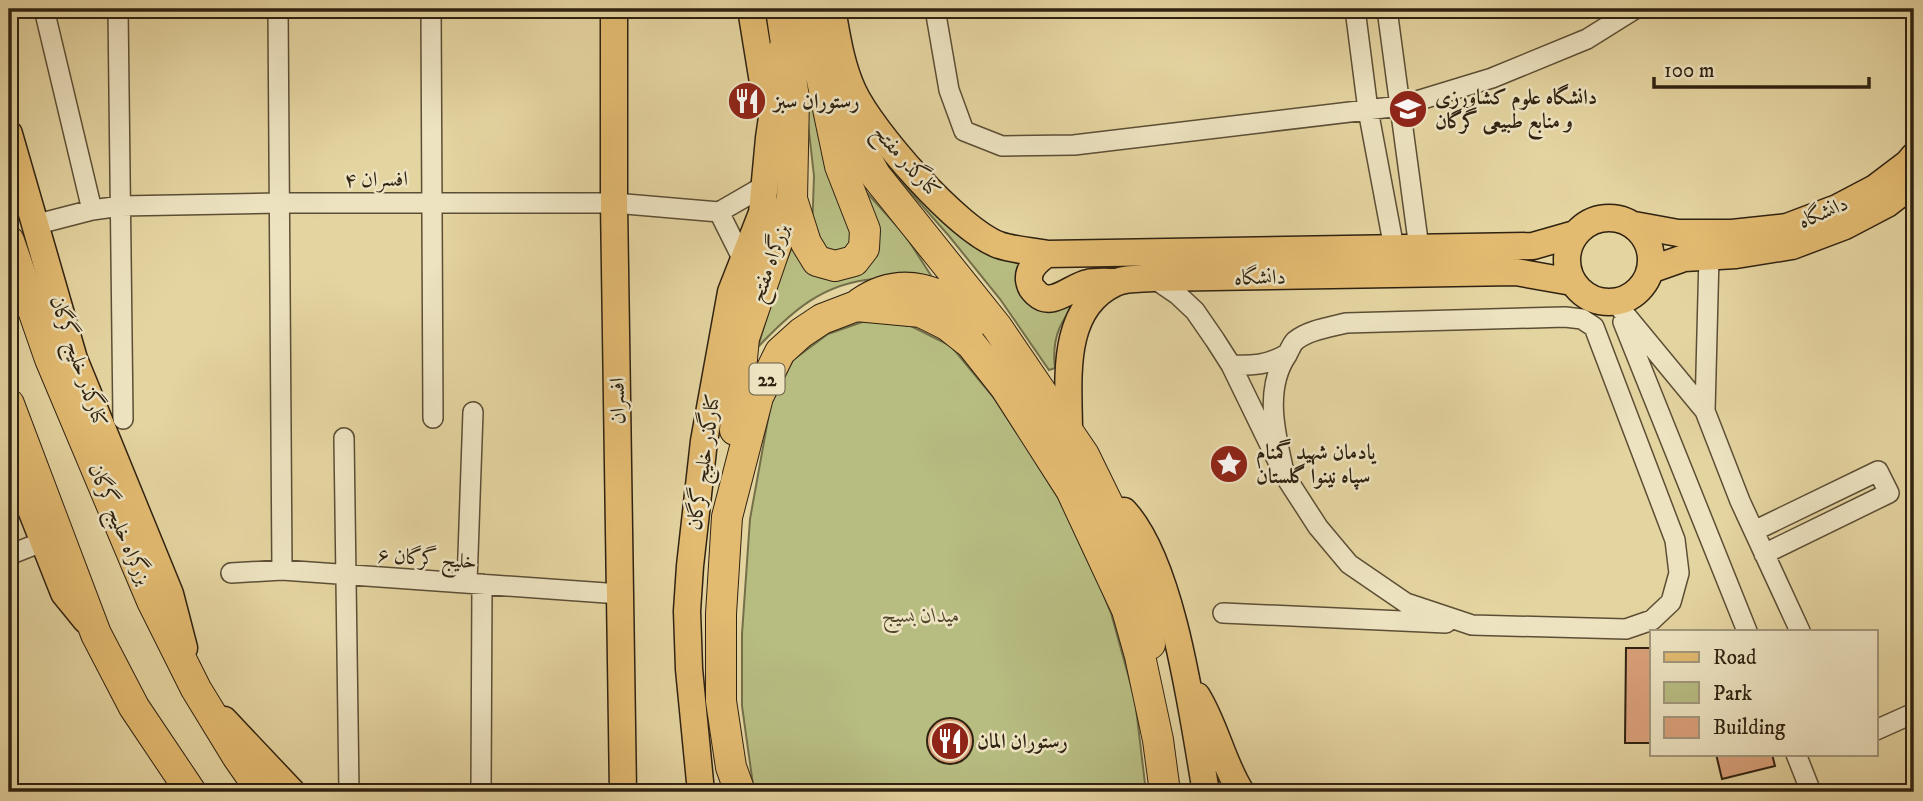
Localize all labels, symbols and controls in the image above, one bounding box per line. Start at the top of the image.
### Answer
scale bar [1654,46,1869,90]
text: 100 m [1664,58,1715,84]
restaurant icon: رستوران سبز [726,80,768,122]
place label: دانشگاه علوم کشاورزی و منابع طبیعی گرگان [1435,83,1597,140]
school or university icon: دانشگاه علوم کشاورزی و منابع طبیعی گرگان [1387,88,1429,130]
place label: رستوران سبز [772,89,860,115]
street label: کنارگذر مفتح [863,118,948,207]
street label: افسران ۴ [344,166,408,194]
street label: دانشگاه [1794,190,1852,235]
street label: بزرگراه مفتح [743,220,800,308]
street label: دانشگاه [1234,264,1286,291]
street label: کنارگذر خلیج گرگان [39,291,116,432]
road number: 22 [750,364,784,394]
street label: افسران [605,377,631,425]
street label: کنارگذر خلیج گرگان [679,392,731,533]
place label: یادمان شهید گمنام سپاه نینوا گلستان [1256,438,1377,490]
place icon: یادمان شهید گمنام سپاه نینوا گلستان [1208,443,1250,485]
street label: بزرگراه خلیج گرگان [77,459,158,591]
street label: خلیج گرگان ۶ [376,541,478,580]
park label: میدان بسیج [882,603,960,634]
legend [1650,630,1878,756]
text: Road [1713,645,1757,671]
text: Park [1713,681,1753,707]
text: Building [1713,715,1786,741]
restaurant icon: رستوران المان [929,720,971,762]
place label: رستوران المان [977,729,1068,755]

